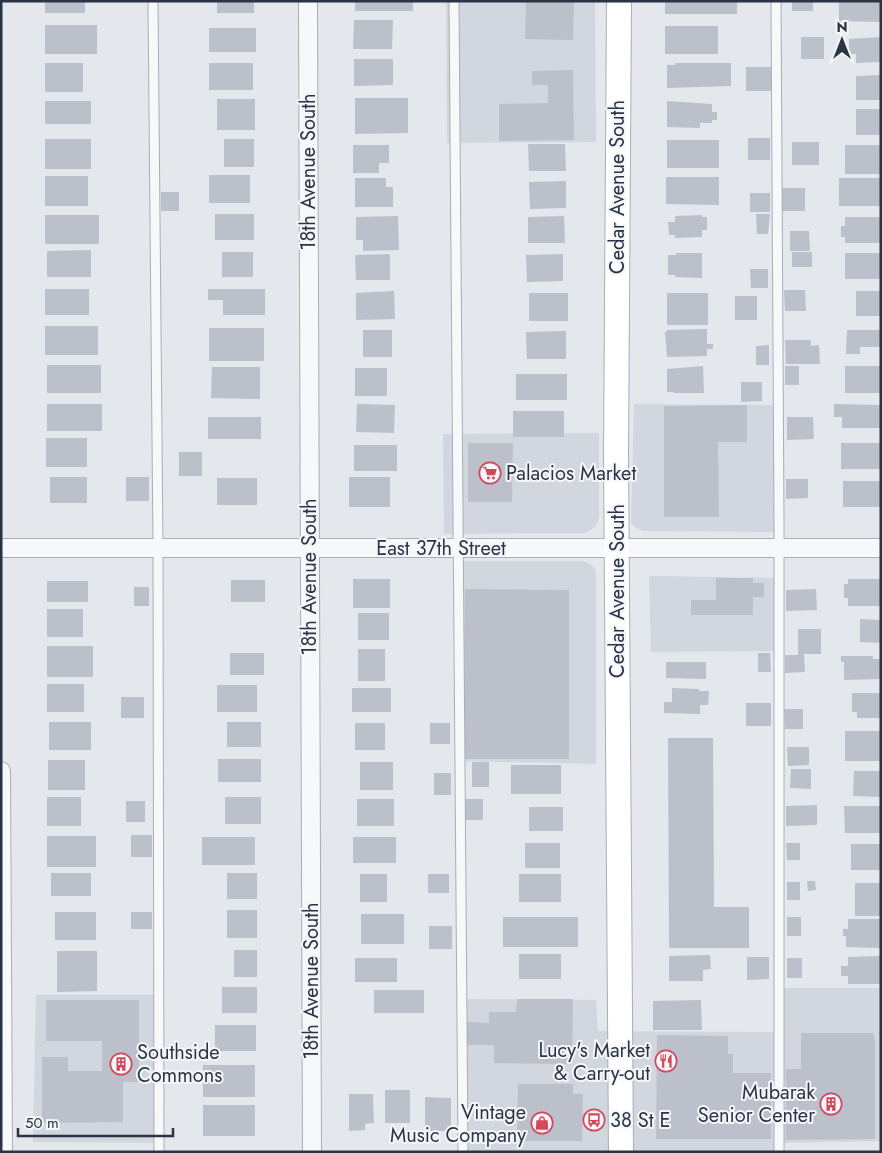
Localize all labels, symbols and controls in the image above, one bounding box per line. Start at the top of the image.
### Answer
north arrow [817,15,867,65]
text: N [836,17,848,37]
street label: 18th Avenue South [294,93,323,251]
street label: Cedar Avenue South [603,100,632,274]
place label: Palacios Market [506,459,636,488]
supermarket icon: Palacios Market [478,461,502,485]
street label: 18th Avenue South [295,498,324,656]
street label: Cedar Avenue South [603,504,632,678]
street label: East 37th Street [376,534,506,563]
street label: 18th Avenue South [297,902,326,1060]
place label: Lucy's Market & Carry-out [539,1036,650,1088]
place label: Southside Commons [137,1038,222,1090]
restaurant icon: Lucy's Market & Carry-out [654,1049,678,1073]
building icon: Southside Commons [109,1052,133,1076]
place label: Mubarak Senior Center [698,1078,815,1130]
building icon: Mubarak Senior Center [819,1092,843,1116]
place label: Vintage Music Company [390,1098,526,1150]
scale bar [18,1106,172,1138]
place label: 38 St E [610,1106,671,1135]
bus stop icon: 38 St E [582,1108,606,1132]
shop icon: Vintage Music Company [530,1111,554,1135]
text: 50 m [25,1112,59,1134]

